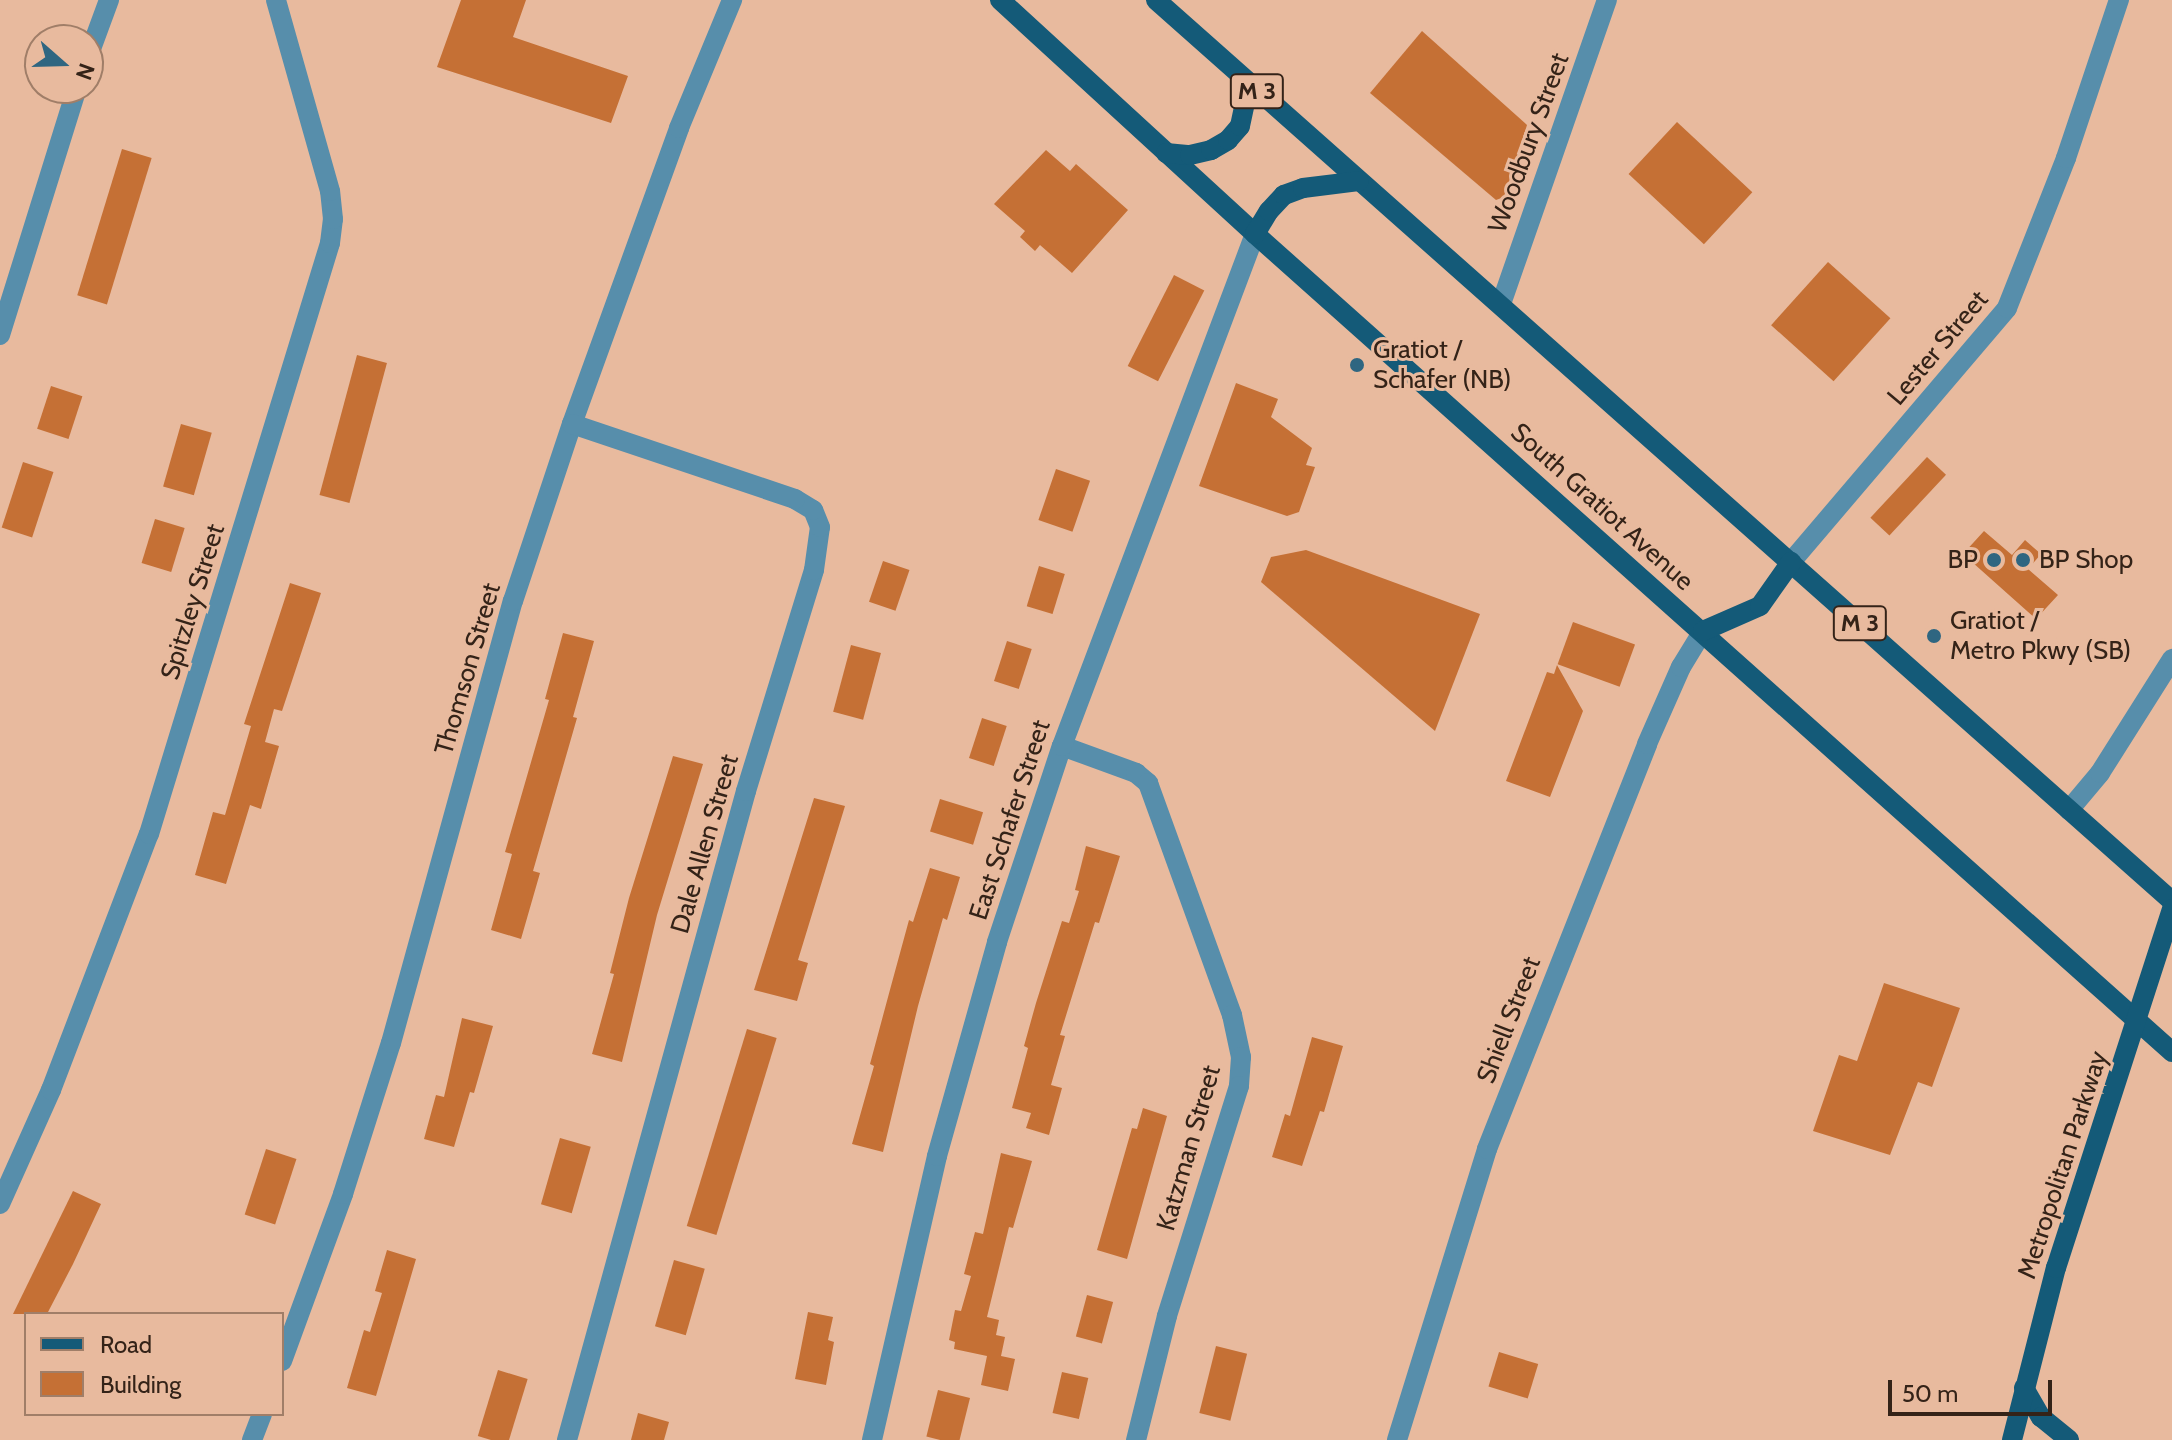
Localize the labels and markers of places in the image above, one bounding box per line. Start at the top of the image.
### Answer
place label: Gratiot / Schafer (NB) [1373,334,1511,396]
marker: Gratiot / Schafer (NB) [1348,356,1366,374]
place label: BP [1948,544,1978,576]
place label: BP Shop [2039,544,2133,576]
marker: BP [1985,551,2003,569]
marker: BP Shop [2014,551,2032,569]
place label: Gratiot / Metro Pkwy (SB) [1950,605,2131,666]
marker: Gratiot / Metro Pkwy (SB) [1925,627,1943,645]

